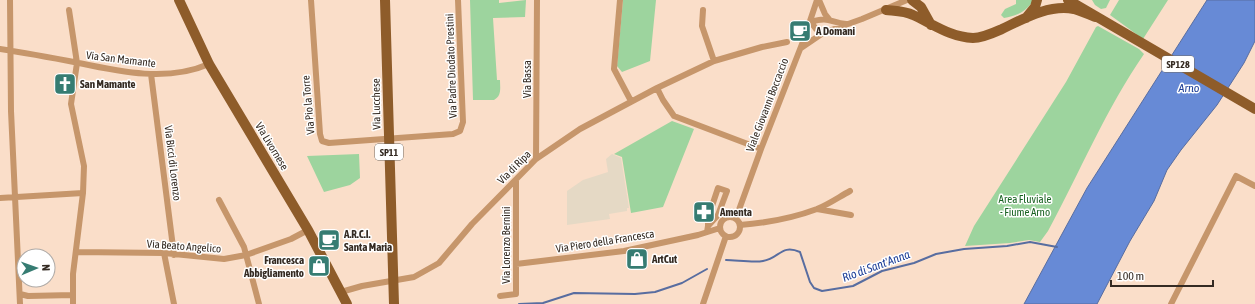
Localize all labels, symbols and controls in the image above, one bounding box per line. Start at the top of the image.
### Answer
street label: Via Padre Diodato Prestini [443,13,459,119]
cafe icon: A Domani [787,18,813,44]
place label: A Domani [815,25,856,37]
street label: Via San Mamante [86,49,156,69]
street label: Viale Giovanni Boccaccio [744,56,790,154]
road number: SP128 [1162,56,1194,72]
street label: Via Bassa [521,60,533,98]
church icon: San Mamante [52,71,78,97]
street label: Via Pio la Torre [299,75,317,135]
place label: San Mamante [80,78,135,90]
street label: Via Lucchese [370,78,382,130]
water label: Arno [1178,81,1200,95]
street label: Via Livornese [253,120,291,172]
street label: Via Bicci di Lorenzo [162,125,184,201]
road number: SP11 [375,144,403,160]
street label: Via di Ripa [495,148,533,186]
park label: Area Fluviale - Fiume Arno [999,193,1051,218]
pharmacy icon: Amenta [691,199,717,225]
street label: Via Lorenzo Bernini [500,206,512,284]
place label: Amenta [719,206,752,218]
cafe icon: A.R.C.I. Santa Maria [316,227,342,253]
street label: Via Piero della Francesca [555,227,655,255]
place label: A.R.C.I. Santa Maria [343,228,392,253]
street label: Via Beato Angelico [146,237,222,255]
shop icon: ArtCut [624,246,650,272]
water label: Rio di Sant'Anna [840,247,912,285]
north arrow [16,248,56,288]
shop icon: Francesca Abbigliamento [306,253,332,279]
place label: ArtCut [651,253,678,265]
place label: Francesca Abbigliamento [243,254,304,279]
scale bar [1111,262,1213,288]
text: N [40,264,52,271]
text: 100 m [1117,269,1144,283]

